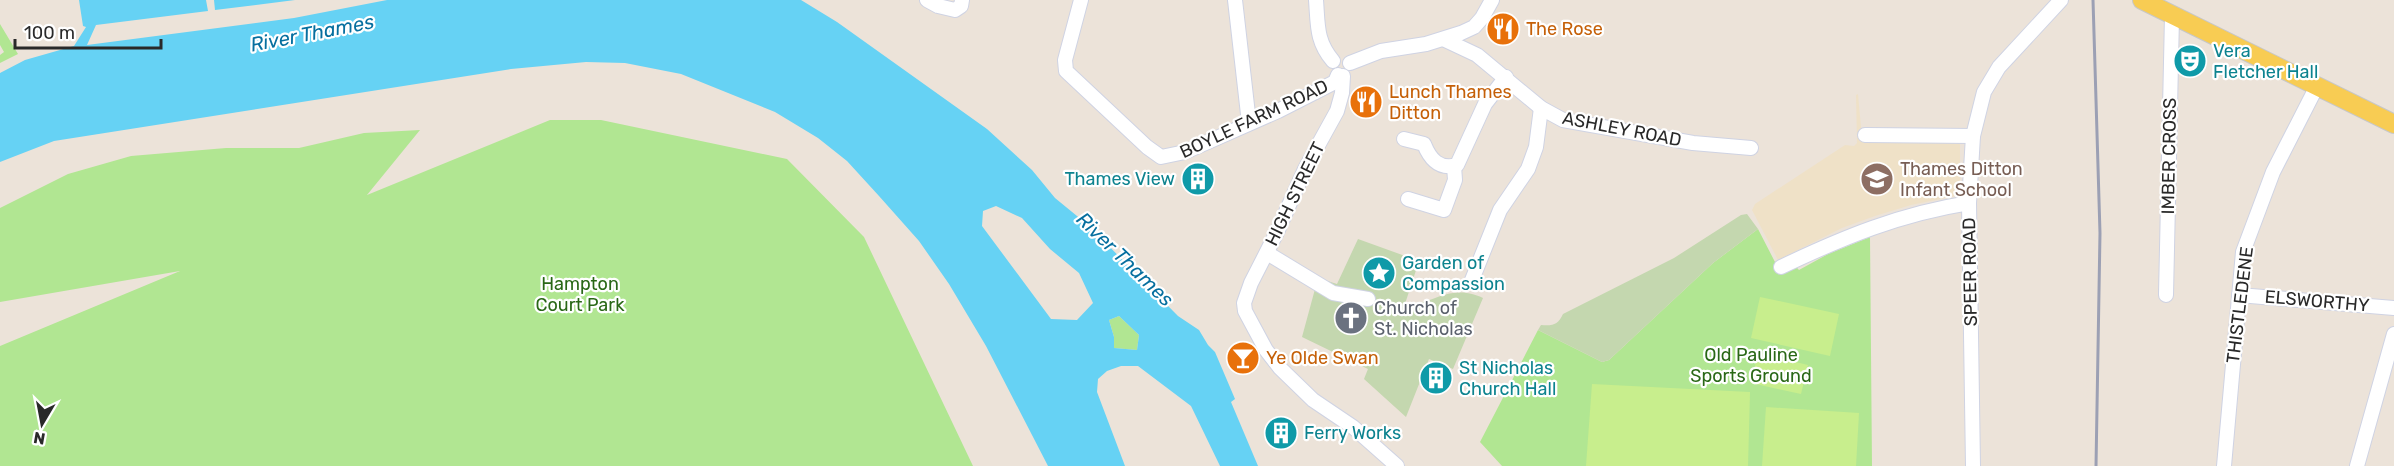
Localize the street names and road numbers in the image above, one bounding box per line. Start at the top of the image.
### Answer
street label: BOYLE FARM ROAD [1176,75,1332,163]
street label: IMBER CROSS [2157,97,2181,215]
street label: ASHLEY ROAD [1561,107,1683,151]
street label: HIGH STREET [1260,138,1330,250]
street label: SPEER ROAD [1958,217,1982,327]
street label: THISTLEDENE [2222,245,2258,365]
street label: ELSWORTHY [2264,285,2371,317]

